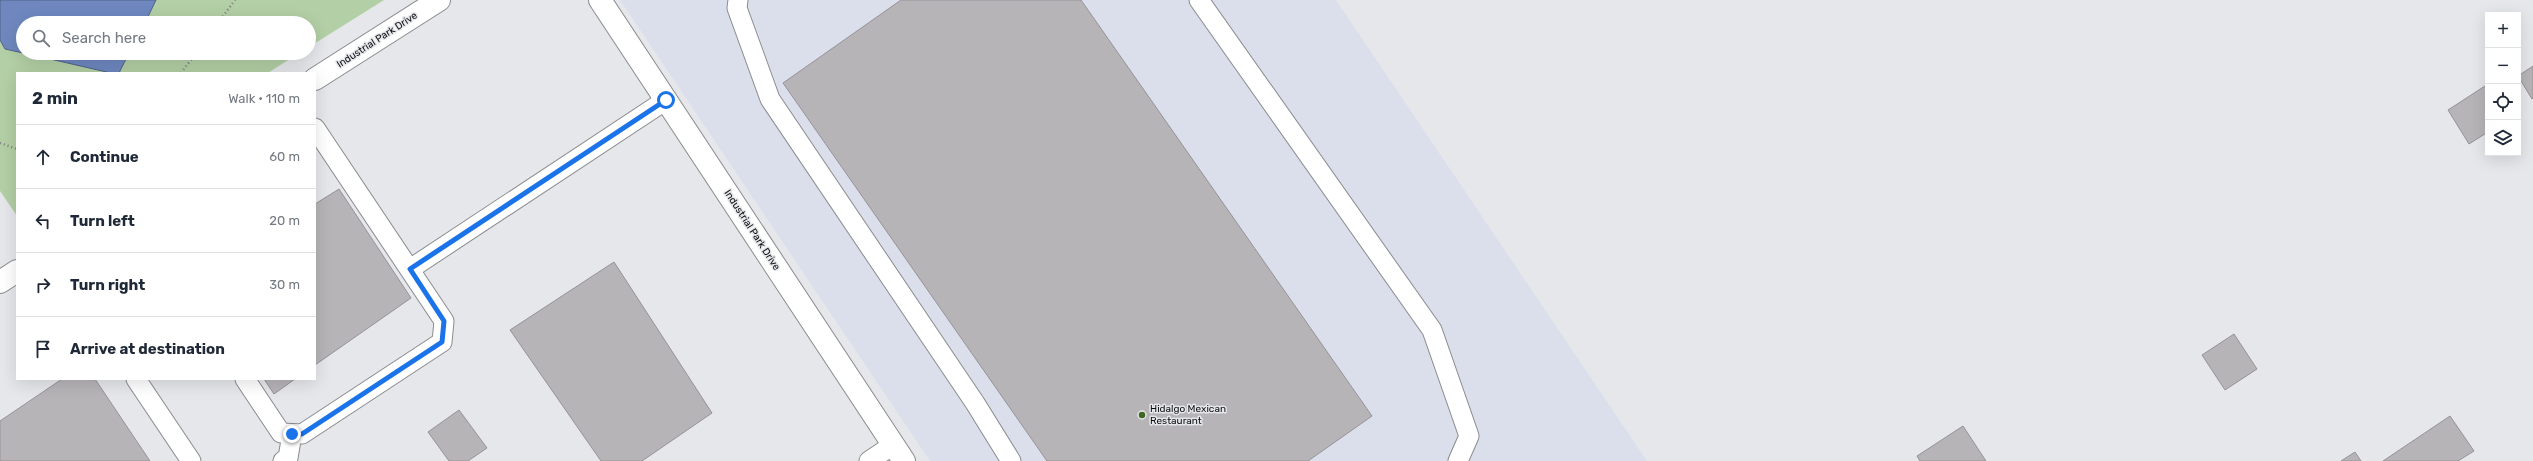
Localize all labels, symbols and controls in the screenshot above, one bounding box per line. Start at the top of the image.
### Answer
street label: Industrial Park Drive [334,9,420,71]
map controls [2485,12,2521,156]
button: + [2485,12,2521,48]
search box [16,16,316,60]
icon: search [30,27,52,49]
text: Search here [62,29,146,47]
button: − [2485,48,2521,84]
button: locate [2485,84,2521,120]
text: 2 min [32,88,78,108]
text: Walk · 110 m [228,91,300,106]
route start [657,91,675,109]
button: layers [2485,120,2521,156]
icon: ahead [32,146,54,168]
text: Continue [70,148,139,166]
text: 60 m [269,149,300,164]
street label: Industrial Park Drive [721,187,783,273]
icon: left [32,210,54,232]
text: Turn left [70,212,135,230]
text: 20 m [269,213,300,228]
icon: right [32,274,54,296]
text: Turn right [70,276,145,294]
text: 30 m [269,277,300,292]
icon: arrive [32,338,54,360]
text: Arrive at destination [70,340,225,358]
place label: Hidalgo Mexican Restaurant [1150,403,1226,427]
marker: Hidalgo Mexican Restaurant [1137,410,1147,420]
route end [283,425,301,443]

